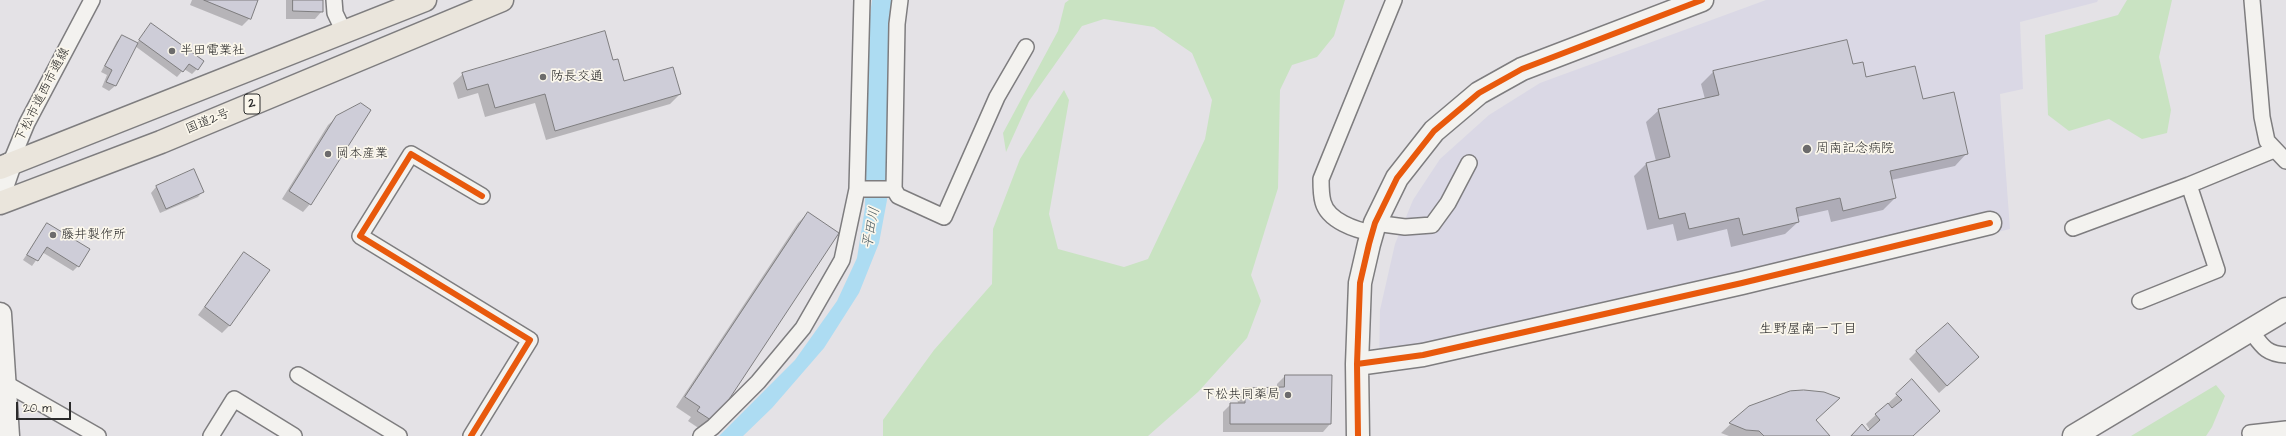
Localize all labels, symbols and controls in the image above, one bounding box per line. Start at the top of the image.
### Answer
place label: 半田電業社 [180,43,245,59]
street label: 下松市道西市通線 [12,45,74,145]
marker: 半田電業社 [167,46,177,56]
place label: 防長交通 [551,69,603,85]
marker: 防長交通 [538,72,548,82]
road number: 2 [244,94,260,114]
street label: 国道2号 [184,106,232,138]
place label: 周南記念病院 [1816,141,1894,157]
marker: 周南記念病院 [1801,143,1813,155]
place label: 岡本産業 [336,146,388,162]
marker: 岡本産業 [323,149,333,159]
water label: 平田川 [860,206,884,250]
place label: 藤井製作所 [61,227,126,243]
marker: 藤井製作所 [48,230,58,240]
district label: 生野屋南一丁目 [1759,322,1857,338]
place label: 下松共同薬局 [1202,387,1280,403]
marker: 下松共同薬局 [1283,390,1293,400]
scale bar [18,394,73,420]
text: 20 m [23,400,52,417]

